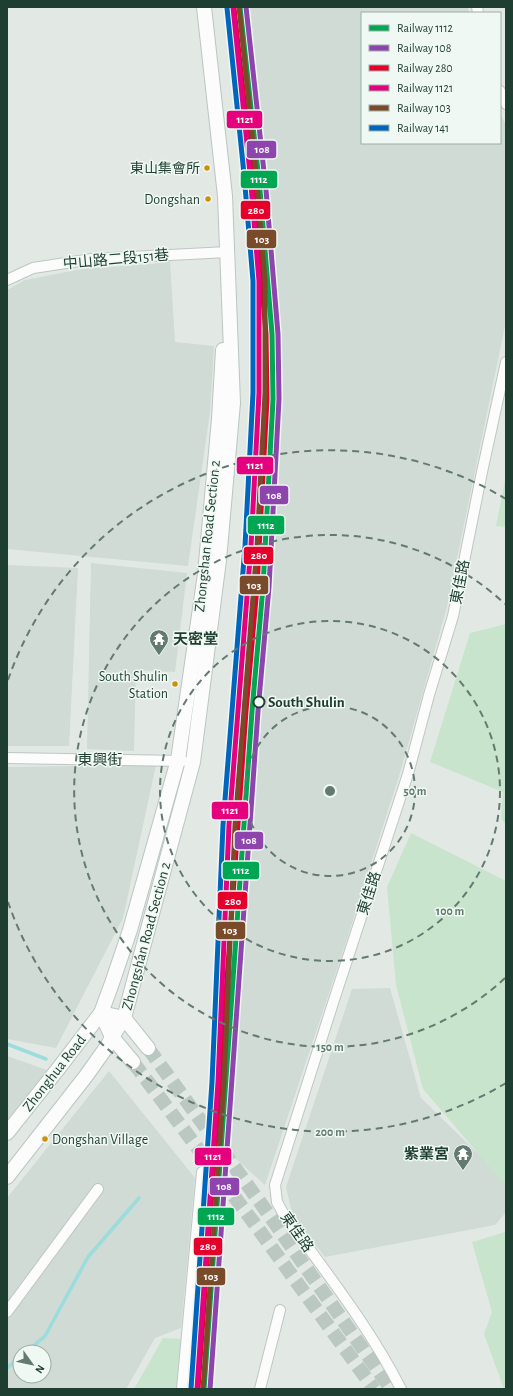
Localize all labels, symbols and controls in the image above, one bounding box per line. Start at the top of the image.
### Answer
legend [361,12,501,144]
text: Railway 1112 [397,22,454,35]
text: Railway 108 [397,42,452,55]
text: Railway 280 [397,62,453,75]
text: Railway 1121 [397,82,453,95]
text: Railway 103 [397,102,451,115]
line badge: 1121 [226,110,263,129]
text: 1121 [236,114,254,125]
text: Railway 141 [397,122,449,135]
line badge: 108 [246,140,277,159]
text: 108 [254,144,270,155]
place label: 東山集會所 [130,161,200,176]
marker: 東山集會所 [202,163,212,173]
line badge: 1112 [240,170,278,189]
text: 1112 [250,174,268,185]
place label: Dongshan [144,193,200,207]
marker: Dongshan [203,194,213,204]
line badge: 280 [240,200,271,220]
text: 280 [248,205,264,216]
line badge: 103 [246,229,277,249]
text: 103 [255,234,269,245]
street label: 中山路二段151巷 [62,246,170,272]
line badge: 1121 [236,456,274,475]
street label: Zhongshan Road Section 2 [192,459,223,613]
text: 1121 [246,460,264,471]
line badge: 108 [259,485,289,505]
text: 108 [266,490,282,501]
line badge: 1112 [247,515,285,535]
text: 1112 [257,520,275,531]
line badge: 280 [243,546,274,565]
text: 280 [251,550,267,561]
street label: 東佳路 [448,558,472,606]
line badge: 103 [239,575,269,595]
text: 103 [247,580,261,591]
temple icon: 天密堂 [148,628,170,656]
place label: 天密堂 [173,631,218,647]
place label: South Shulin Station [99,670,168,701]
marker: South Shulin Station [170,679,180,689]
marker: South Shulin [252,695,266,709]
place label: South Shulin [268,695,345,710]
street label: 東興街 [77,752,123,768]
centre of rings [323,784,337,798]
text: 50 m [404,785,427,797]
line badge: 1121 [211,801,249,820]
text: 1121 [221,805,239,816]
line badge: 108 [234,831,264,850]
text: 108 [241,835,257,846]
street label: Zhongshan Road Section 2 [119,860,174,1012]
line badge: 1112 [222,861,260,880]
text: 1112 [232,865,250,876]
street label: 東佳路 [354,869,384,917]
line badge: 280 [217,891,248,910]
text: 280 [225,896,241,907]
text: 100 m [436,905,464,917]
line badge: 103 [215,921,246,940]
text: 103 [223,925,237,936]
street label: Zhonghua Road [20,1032,89,1114]
text: 150 m [316,1041,344,1053]
text: 200 m [315,1126,345,1138]
place label: Dongshan Village [52,1133,148,1147]
marker: Dongshan Village [40,1134,50,1144]
temple icon: 紫業宮 [452,1143,474,1171]
place label: 紫業宮 [404,1146,449,1162]
line badge: 1121 [194,1147,232,1166]
text: 1121 [204,1151,222,1162]
line badge: 108 [209,1177,240,1196]
text: 108 [216,1181,232,1192]
line badge: 1112 [197,1207,235,1226]
street label: 東佳路 [278,1209,316,1255]
text: 1112 [207,1211,225,1222]
line badge: 280 [193,1237,223,1256]
text: 280 [200,1241,216,1252]
line badge: 103 [196,1267,226,1286]
text: 103 [204,1271,218,1282]
north arrow [12,1344,52,1384]
text: N [33,1363,47,1375]

